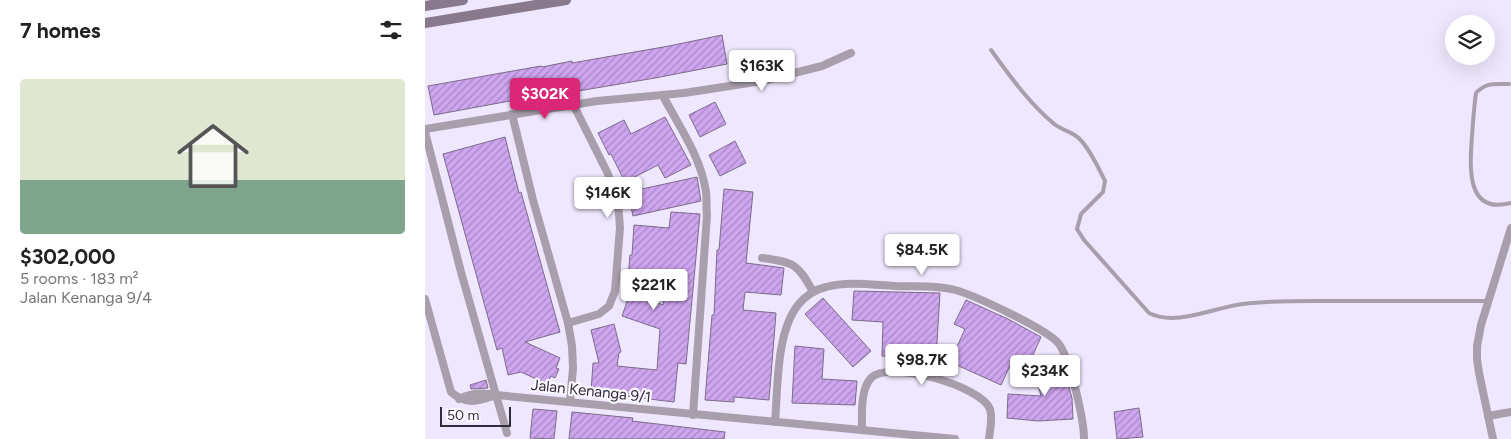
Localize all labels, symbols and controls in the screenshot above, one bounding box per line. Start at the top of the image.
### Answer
map controls [1445,15,1495,65]
button: layers [1445,15,1495,65]
icon: filters [377,16,405,44]
text: 7 homes [20,18,101,43]
pin: $163K [727,49,797,92]
text: $163K [740,56,784,75]
pin: $302K [510,78,580,120]
text: $302K [521,84,569,103]
icon: home [168,111,258,201]
pin: $146K [573,176,643,219]
text: $146K [585,183,631,202]
pin: $84.5K [881,234,963,276]
text: $84.5K [896,240,948,259]
text: $302,000 [20,244,115,269]
pin: $221K [619,268,689,311]
text: 5 rooms · 183 m² [20,269,139,288]
text: $221K [632,275,676,294]
text: Jalan Kenanga 9/4 [20,288,152,307]
pin: $98.7K [881,344,963,386]
text: $98.7K [896,350,948,369]
pin: $234K [1010,354,1080,397]
text: $234K [1021,361,1069,380]
street label: Jalan Kenanga 9/1 [530,376,652,406]
scale bar [440,404,511,427]
text: 50 m [447,407,479,424]

